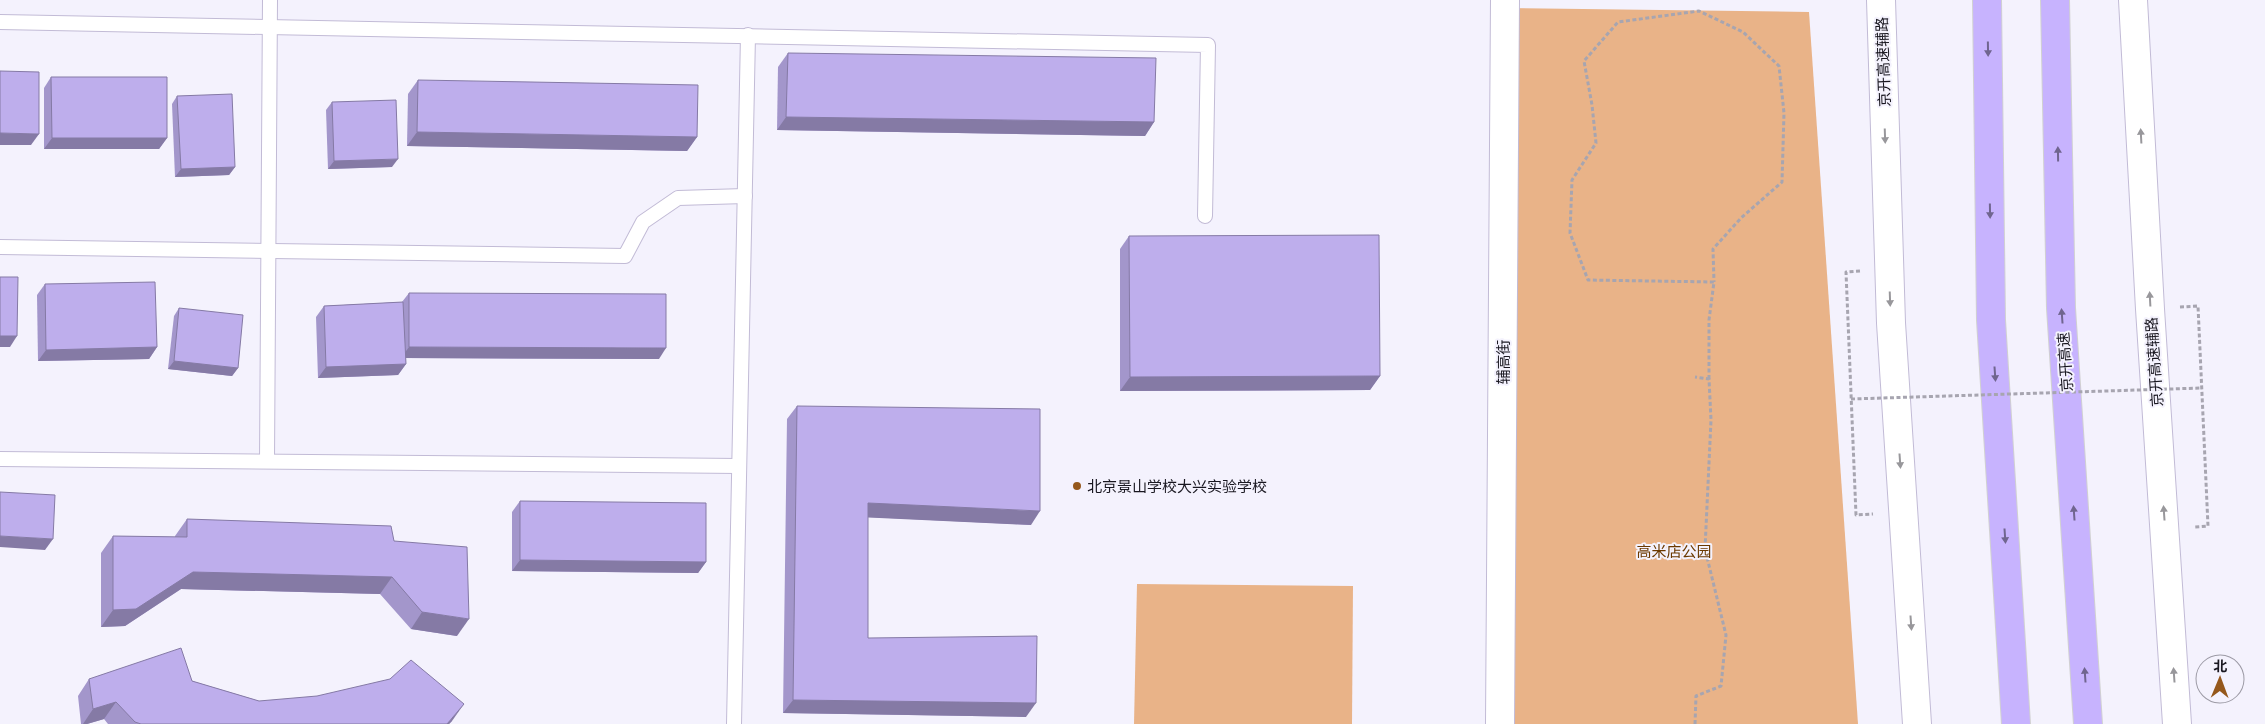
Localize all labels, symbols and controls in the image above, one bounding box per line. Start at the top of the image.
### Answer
street label: 京开高速辅路 [1872,17,1894,107]
one-way arrow [1984,41,1992,57]
one-way arrow [1882,128,1890,144]
one-way arrow [2136,128,2144,144]
one-way arrow [2054,145,2062,161]
one-way arrow [1986,203,1994,219]
one-way arrow [2145,290,2153,306]
one-way arrow [1886,291,1894,307]
one-way arrow [2057,308,2065,324]
street label: 京开高速辅路 [2141,316,2167,408]
street label: 京开高速 [2053,331,2077,393]
street label: 辅高街 [1494,339,1513,385]
one-way arrow [1991,366,1999,382]
one-way arrow [1896,453,1904,469]
place label: 北京景山学校大兴实验学校 [1087,477,1267,496]
marker: 北京景山学校大兴实验学校 [1071,480,1083,492]
one-way arrow [2070,505,2078,521]
one-way arrow [2159,505,2167,521]
one-way arrow [2001,528,2009,544]
park label: 高米店公园 [1636,542,1712,561]
one-way arrow [1907,615,1915,631]
north arrow [2195,654,2245,704]
text: 北 [2213,657,2227,675]
one-way arrow [2080,667,2088,683]
one-way arrow [2170,667,2178,683]

